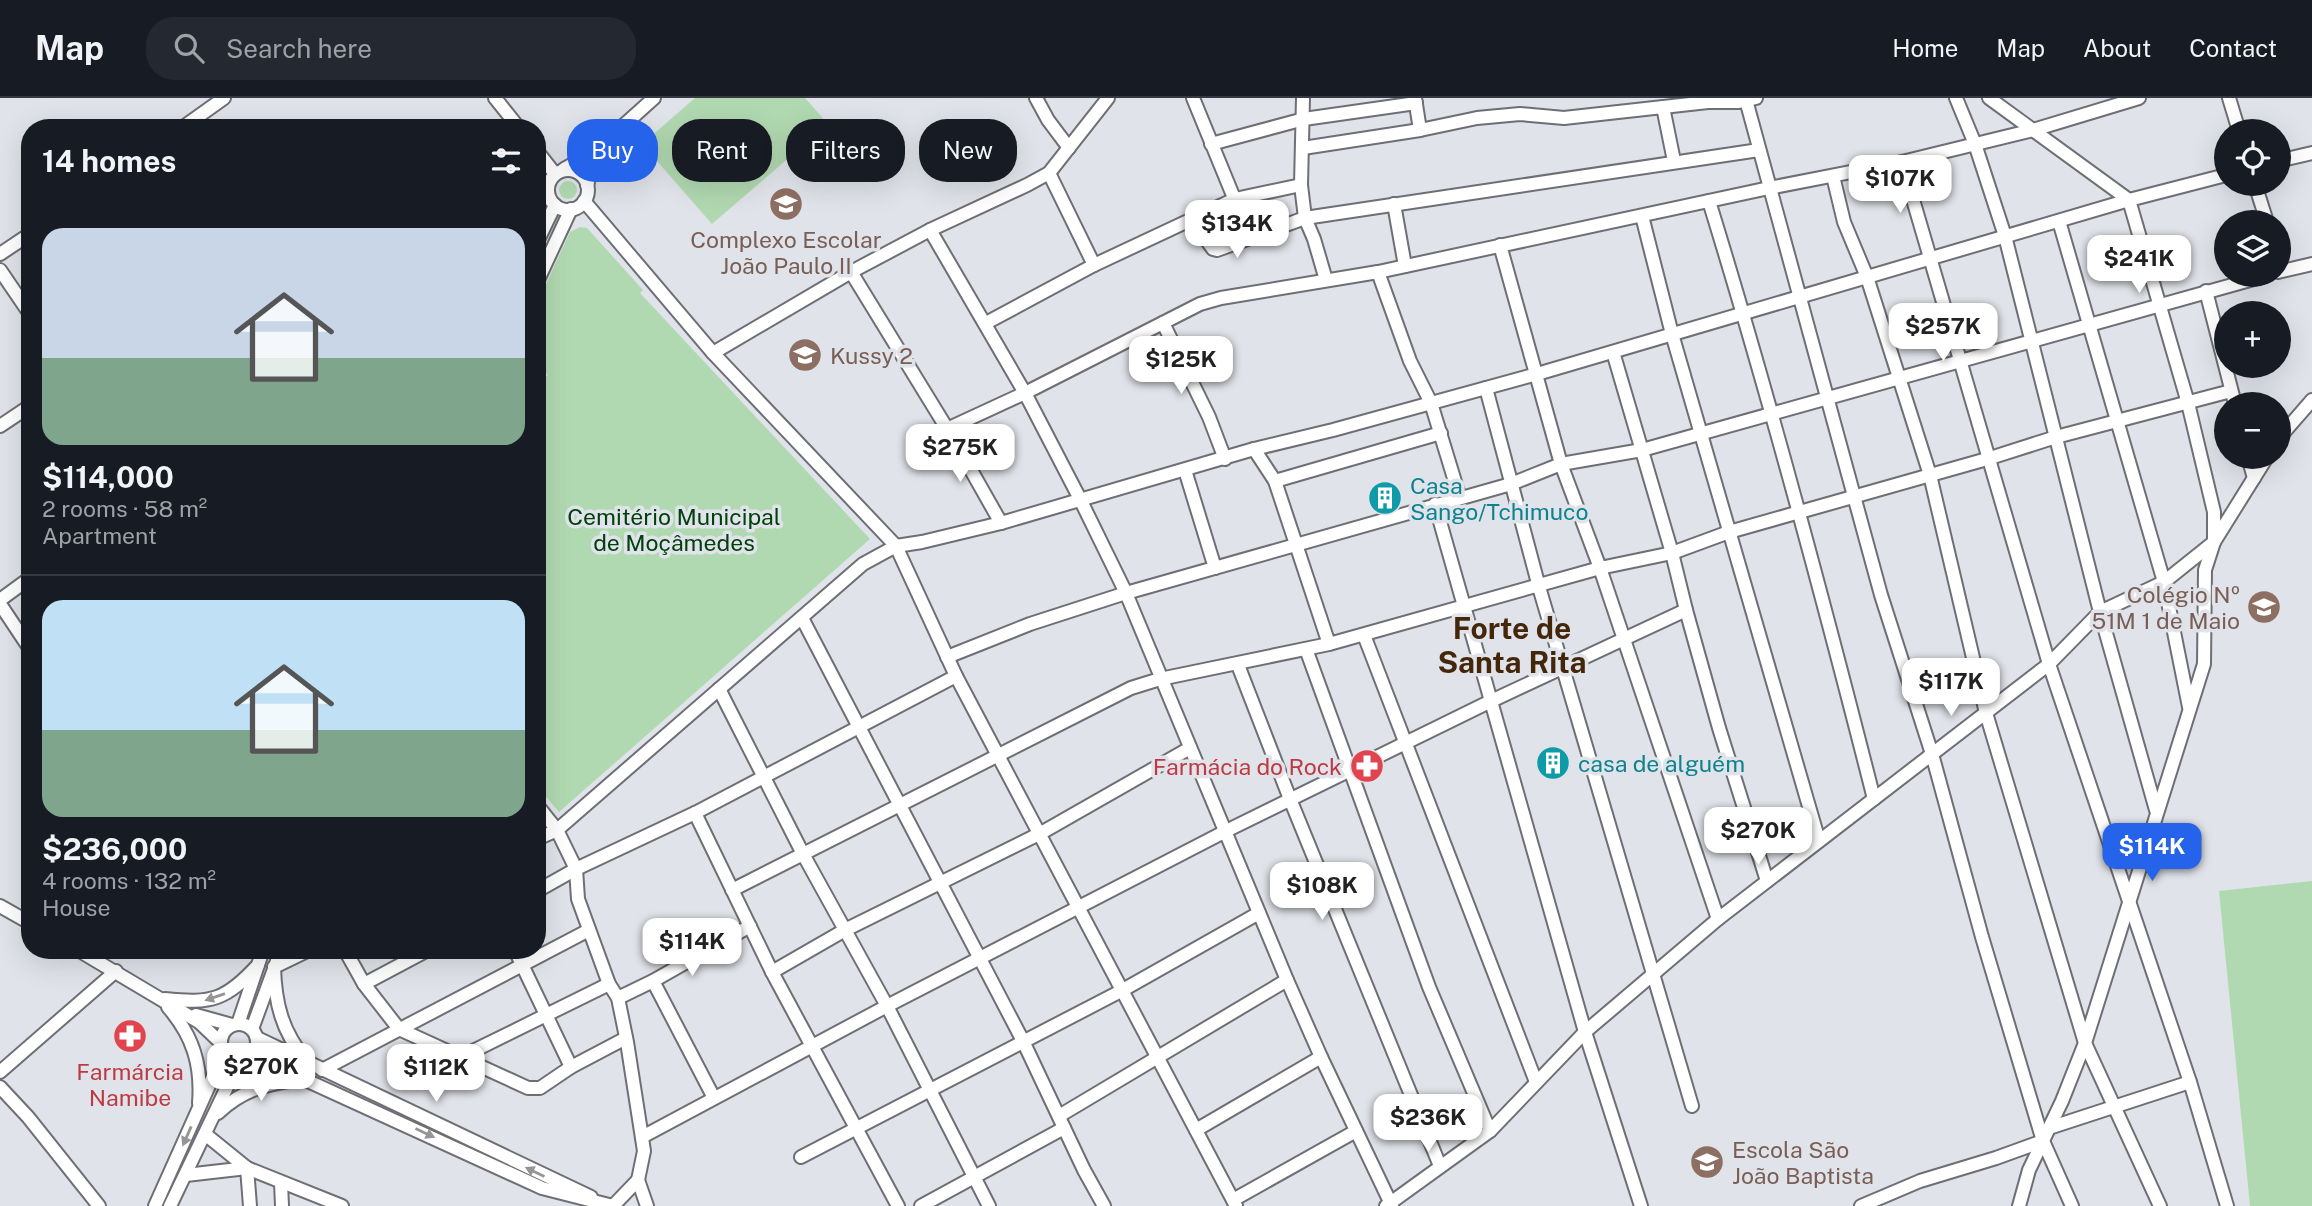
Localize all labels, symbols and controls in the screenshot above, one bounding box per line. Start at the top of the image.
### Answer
search box [146,17,636,80]
text: Map [35,29,104,67]
icon: search [170,29,208,67]
text: Search here [226,33,372,64]
text: Home [1892,34,1958,62]
text: Map [1996,34,2045,62]
text: About [2083,34,2151,62]
text: Contact [2189,34,2277,62]
chip: Buy [567,119,658,182]
chip: Rent [672,119,772,182]
chip: Filters [786,119,905,182]
chip: New [919,119,1017,182]
map controls [2214,119,2291,469]
button: locate [2214,119,2291,196]
icon: filters [487,142,525,180]
text: 14 homes [42,143,176,179]
pin: $107K [1851,156,1949,215]
text: $107K [1865,164,1935,191]
school or university icon: Complexo Escolar João Paulo II [767,185,805,223]
pin: $134K [1188,200,1286,260]
text: $134K [1201,209,1273,236]
button: layers [2214,210,2291,287]
place label: Complexo Escolar João Paulo II [690,226,882,279]
pin: $241K [2090,236,2188,295]
text: $241K [2103,244,2175,271]
icon: home [221,274,347,400]
button: + [2214,301,2291,378]
pin: $257K [1894,303,1992,363]
text: $257K [1905,312,1981,339]
school or university icon: Kussy 2 [786,336,824,374]
pin: $125K [1132,336,1230,396]
place label: Kussy 2 [830,342,913,369]
text: $125K [1145,345,1217,372]
button: − [2214,392,2291,469]
pin: $275K [911,424,1009,484]
text: $275K [922,433,998,460]
text: $114,000 [42,459,174,495]
place label: Casa Sango/Tchimuco [1410,472,1589,525]
building icon: Casa Sango/Tchimuco [1366,479,1404,517]
text: 2 rooms · 58 m² [42,495,207,522]
park label: Cemitério Municipal de Moçâmedes [567,503,781,556]
text: Apartment [42,522,157,549]
place label: Colégio Nº 51M 1 de Maio [2091,581,2240,634]
school or university icon: Colégio Nº 51M 1 de Maio [2245,588,2283,626]
district label: Forte de Santa Rita [1437,610,1587,680]
icon: home [221,646,347,772]
pin: $117K [1902,658,2000,718]
text: $117K [1918,667,1984,694]
building icon: casa de alguém [1534,744,1572,782]
pharmacy icon: Farmácia do Rock [1348,747,1386,785]
place label: casa de alguém [1578,750,1745,777]
place label: Farmácia do Rock [1153,753,1342,780]
pin: $270K [1709,808,1807,867]
text: $270K [1720,816,1796,843]
pin: $114K [2103,824,2201,883]
text: $236,000 [42,831,187,867]
text: $114K [2119,832,2185,859]
pin: $108K [1273,862,1371,922]
text: 4 rooms · 132 m² [42,867,216,894]
text: $108K [1286,871,1358,898]
text: House [42,894,110,921]
pin: $114K [643,918,741,978]
text: $114K [659,927,725,954]
one-way arrow [205,992,226,1003]
pharmacy icon: Farmárcia Namibe [111,1017,149,1055]
pin: $270K [212,1044,310,1103]
pin: $112K [387,1044,485,1104]
text: $270K [223,1052,299,1079]
text: $112K [403,1053,469,1080]
place label: Farmárcia Namibe [76,1058,184,1111]
pin: $236K [1379,1094,1477,1154]
text: $236K [1389,1103,1467,1130]
one-way arrow [181,1126,192,1147]
one-way arrow [415,1128,436,1139]
place label: Escola São João Baptista [1732,1136,1874,1189]
school or university icon: Escola São João Baptista [1688,1143,1726,1181]
one-way arrow [525,1166,545,1177]

